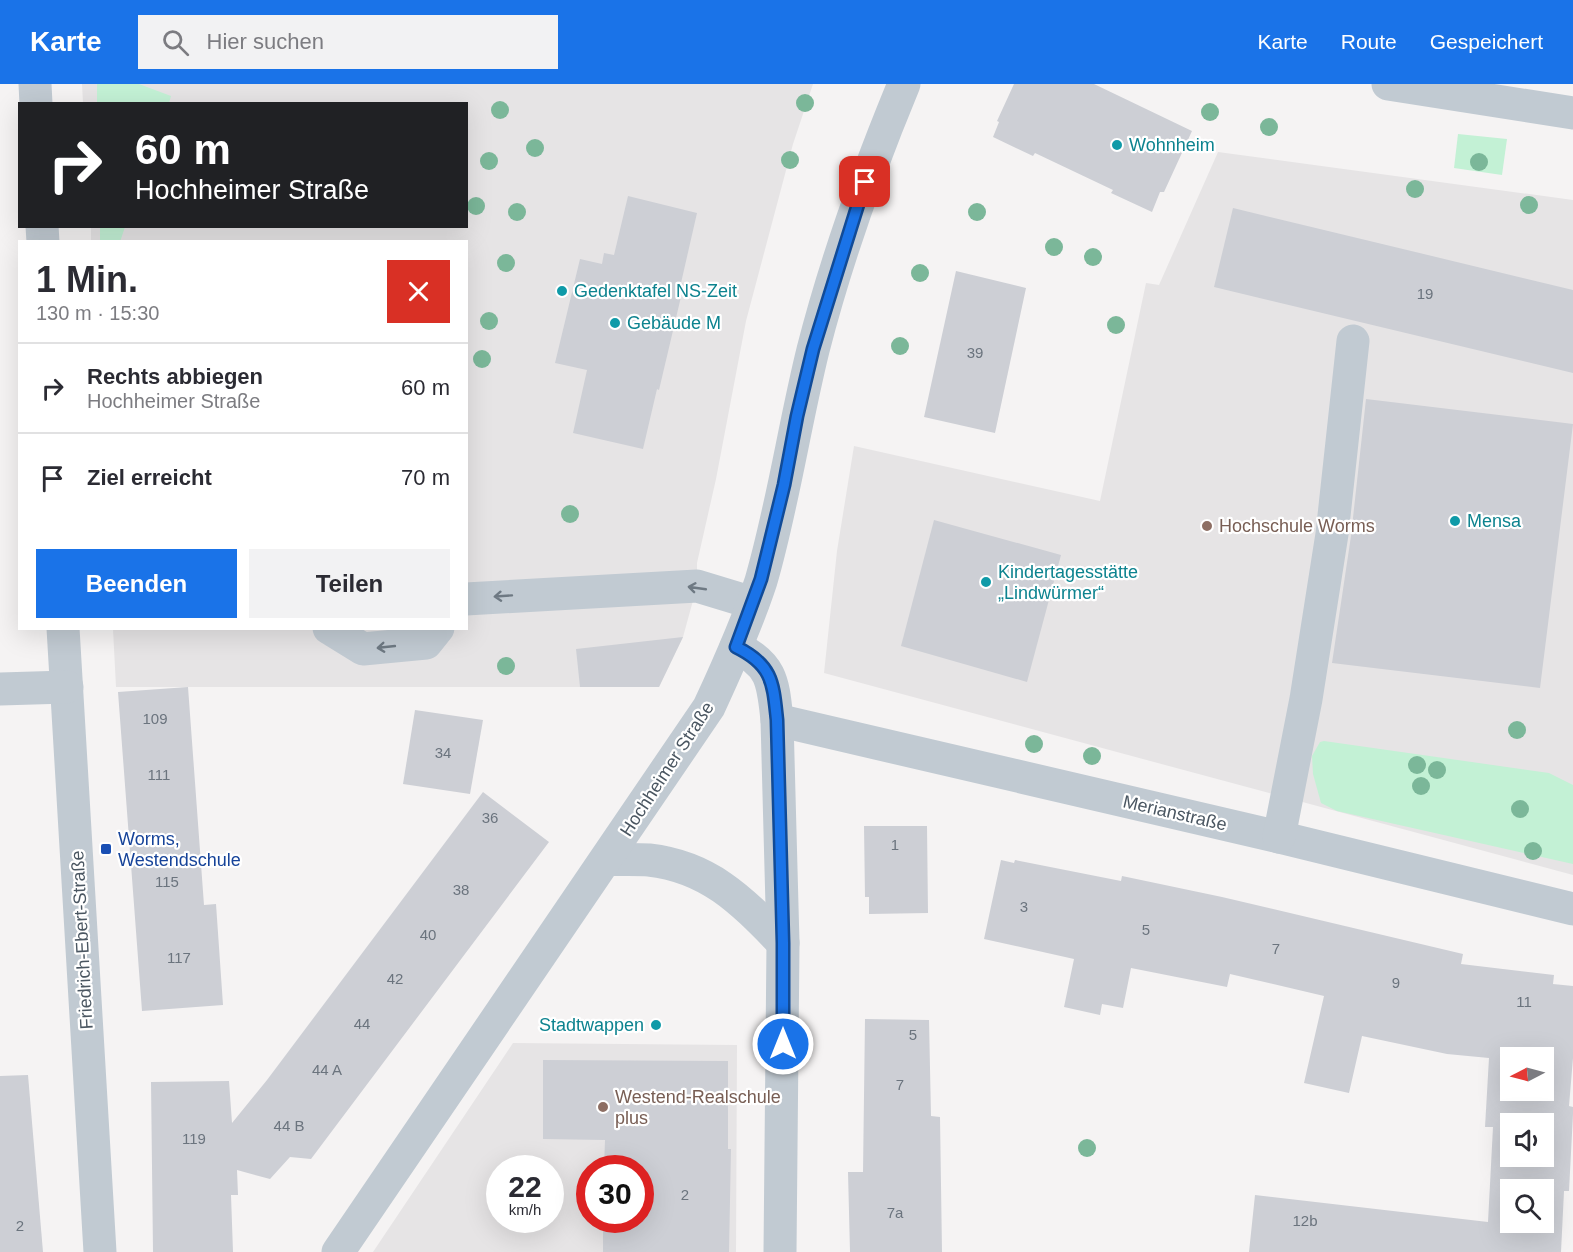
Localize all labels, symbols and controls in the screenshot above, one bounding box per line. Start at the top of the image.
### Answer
search box [138,15,558,69]
text: Karte [30,26,102,57]
icon: search [159,26,192,59]
text: Hier suchen [207,29,324,54]
text: Karte [1258,30,1308,53]
text: Route [1341,30,1397,53]
text: Gespeichert [1430,30,1543,53]
icon: right [36,126,114,204]
text: 60 m [135,126,231,173]
place label: Wohnheim [1129,135,1215,155]
marker: Wohnheim [1110,138,1124,152]
pin [839,156,890,207]
icon: arrive [848,165,881,198]
text: Hochheimer Straße [135,175,369,205]
text: 1 Min. [36,259,138,300]
button: close [387,260,450,323]
place label: Gedenktafel NS-Zeit [574,281,737,301]
marker: Gedenktafel NS-Zeit [555,284,569,298]
house number: 19 [1417,285,1433,302]
text: 130 m · 15:30 [36,302,159,324]
place label: Gebäude M [627,313,721,333]
marker: Gebäude M [608,316,622,330]
house number: 39 [967,344,983,361]
text: Rechts abbiegen [87,364,263,389]
icon: right [36,372,69,405]
text: 60 m [401,375,450,400]
text: Hochheimer Straße [87,390,260,412]
icon: arrive [36,462,69,495]
text: Ziel erreicht [87,465,212,490]
text: 70 m [401,465,450,490]
place label: Mensa [1467,511,1522,531]
marker: Mensa [1448,514,1462,528]
place label: Hochschule Worms [1219,516,1375,536]
marker: Hochschule Worms [1200,519,1214,533]
button: Beenden [36,549,237,618]
button: Teilen [249,549,450,618]
place label: Kindertagesstätte „Lindwürmer“ [998,562,1138,603]
marker: Kindertagesstätte „Lindwürmer“ [979,575,993,589]
one-way arrow [688,582,707,593]
one-way arrow [493,591,513,602]
one-way arrow [377,642,397,653]
street label: Hochheimer Straße [616,698,718,840]
house number: 109 [142,710,168,727]
house number: 34 [435,744,451,761]
house number: 111 [148,766,170,783]
street label: Merianstraße [1121,791,1229,835]
house number: 36 [482,809,498,826]
place label: Worms, Westendschule [118,829,241,870]
house number: 1 [891,836,899,853]
marker: Worms, Westendschule [99,842,113,856]
street label: Friedrich-Ebert-Straße [67,850,97,1030]
house number: 115 [155,873,179,890]
house number: 38 [453,881,469,898]
house number: 3 [1020,898,1028,915]
house number: 5 [1142,921,1150,938]
house number: 40 [420,926,436,943]
house number: 7 [1272,940,1280,957]
house number: 117 [167,949,191,966]
house number: 42 [387,970,403,987]
house number: 9 [1392,974,1400,991]
house number: 11 [1516,993,1532,1010]
position arrow [751,1012,815,1076]
house number: 44 [354,1015,370,1032]
place label: Stadtwappen [539,1015,644,1035]
marker: Stadtwappen [649,1018,663,1032]
house number: 5 [909,1026,917,1043]
north arrow [1500,1047,1554,1101]
map controls [1500,1047,1554,1233]
house number: 44 A [312,1061,342,1078]
house number: 7 [896,1076,904,1093]
place label: Westend-Realschule plus [615,1087,781,1128]
marker: Westend-Realschule plus [596,1100,610,1114]
button: sound [1500,1113,1554,1167]
house number: 44 B [274,1117,304,1134]
house number: 119 [182,1130,206,1147]
speed limit sign: 30 [576,1155,654,1233]
text: 22 [508,1170,542,1203]
button: search [1500,1179,1554,1233]
house number: 2 [681,1186,689,1203]
text: km/h [509,1201,541,1218]
house number: 7a [887,1204,904,1221]
house number: 12b [1292,1212,1318,1229]
house number: 2 [16,1217,24,1234]

